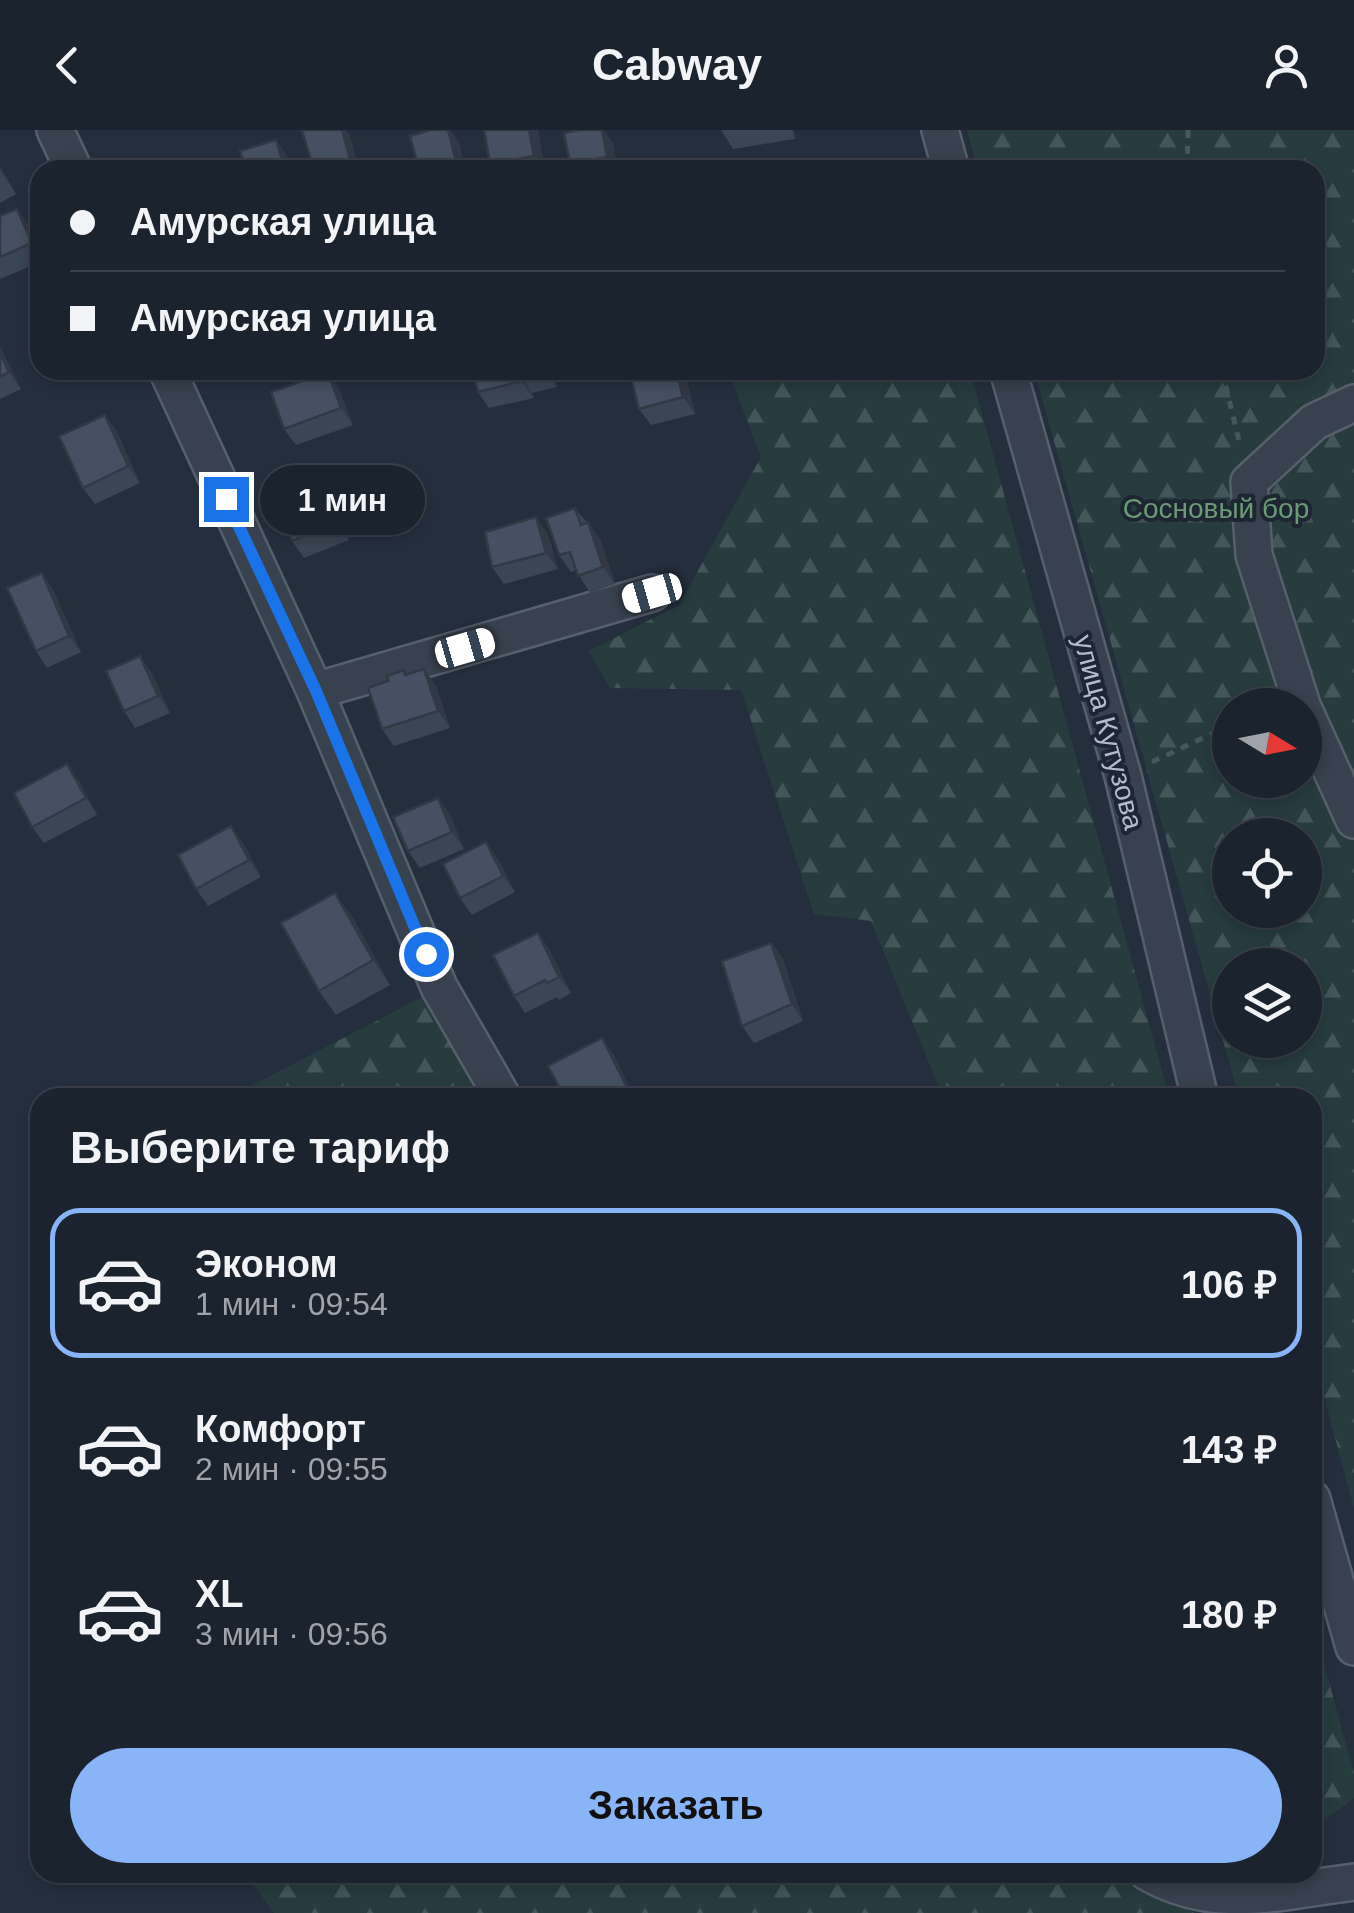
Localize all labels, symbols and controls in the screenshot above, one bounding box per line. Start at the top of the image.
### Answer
icon: back [40,38,95,93]
icon: person [1259,38,1314,93]
text: Cabway [592,39,762,90]
text: Амурская улица [130,201,436,243]
text: Амурская улица [130,297,436,339]
callout: 1 мин [261,464,426,534]
route end [204,477,249,522]
text: 1 мин [298,482,387,518]
park label: Сосновый бор [1123,493,1309,524]
car [619,570,685,616]
car [432,625,498,671]
street label: улица Кутузова [1068,631,1150,833]
north arrow [1212,688,1322,798]
map controls [1212,688,1322,1058]
button: locate [1212,818,1322,928]
route start [404,932,449,977]
button: layers [1212,948,1322,1058]
text: Выберите тариф [70,1122,450,1173]
icon: car [75,1238,165,1328]
text: Эконом [195,1243,338,1285]
text: 106 ₽ [1181,1264,1277,1306]
text: 1 мин · 09:54 [195,1286,388,1322]
icon: car [75,1403,165,1493]
text: Комфорт [195,1408,366,1450]
text: 143 ₽ [1181,1429,1277,1471]
text: 2 мин · 09:55 [195,1451,388,1487]
icon: car [75,1568,165,1658]
text: XL [195,1573,244,1615]
text: 180 ₽ [1181,1594,1277,1636]
text: 3 мин · 09:56 [195,1616,388,1652]
button: Заказать [70,1748,1282,1863]

